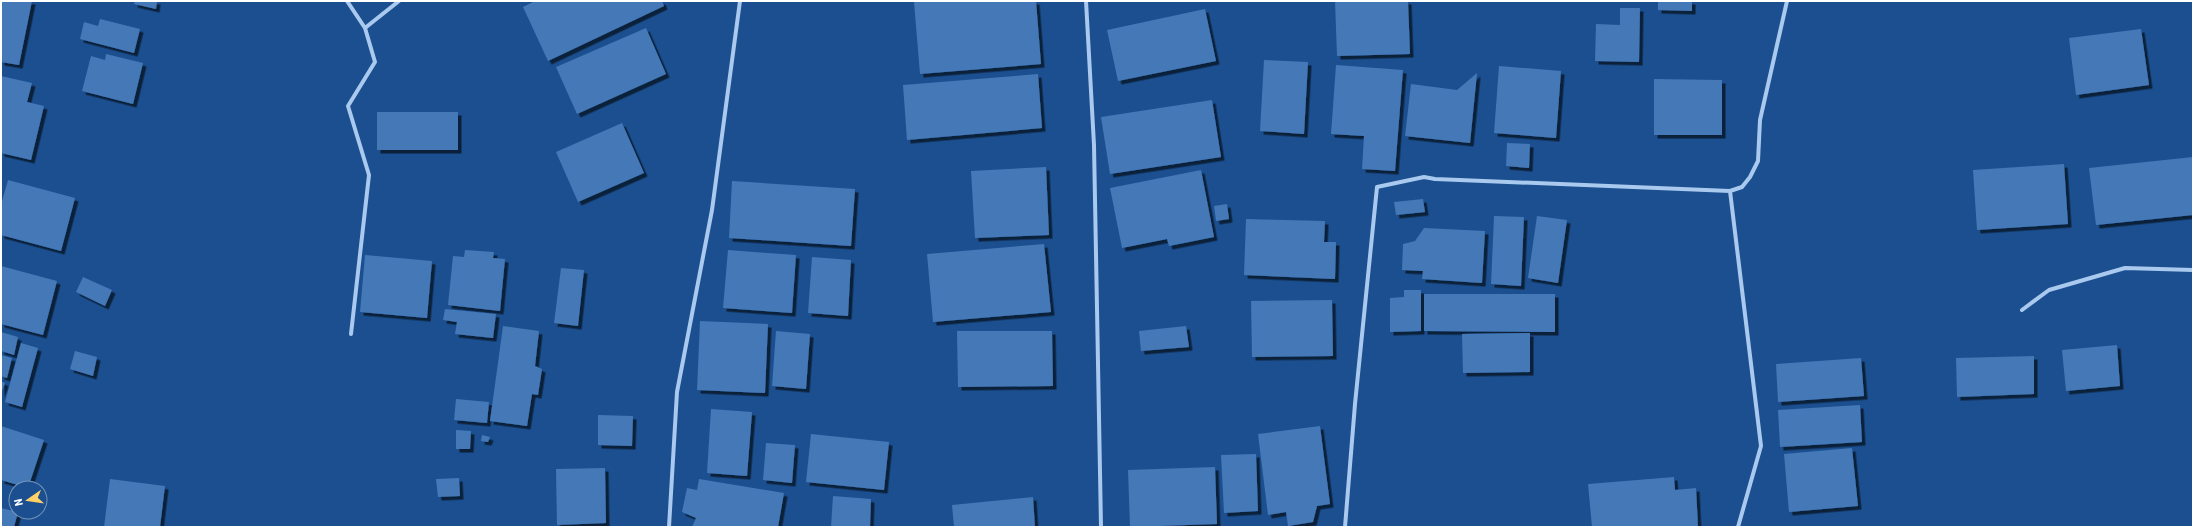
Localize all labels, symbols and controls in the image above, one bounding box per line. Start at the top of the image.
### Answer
north arrow [8,480,48,520]
text: N [12,497,26,507]

